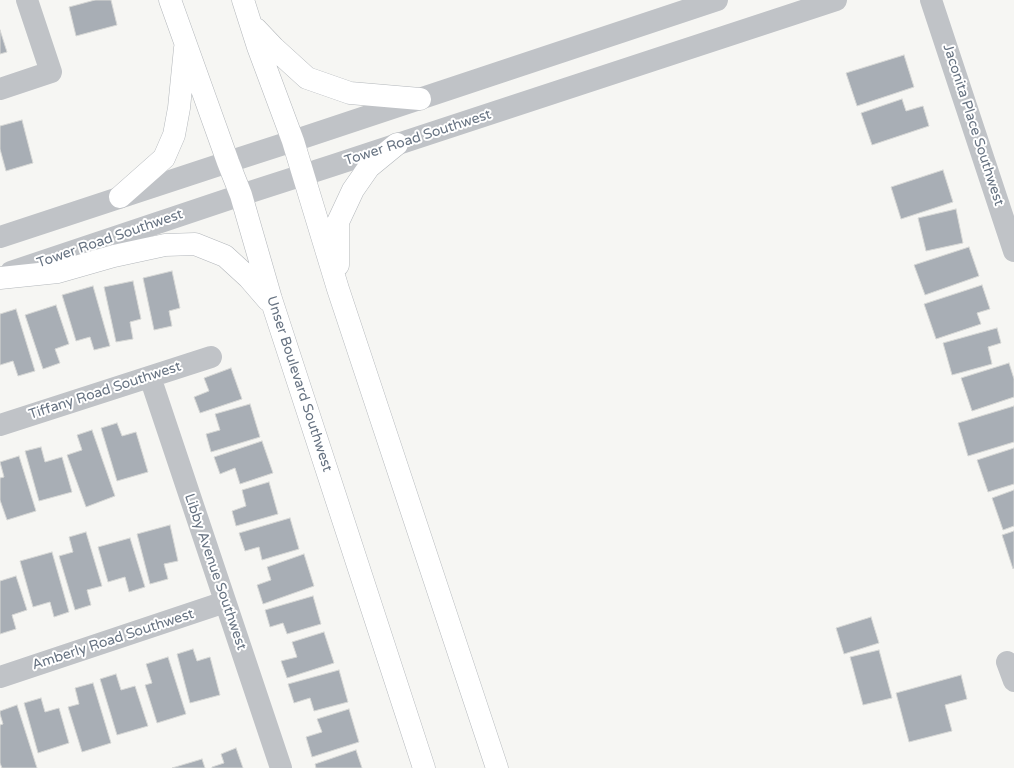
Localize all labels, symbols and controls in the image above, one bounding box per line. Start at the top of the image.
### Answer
street label: Jaconita Place Southwest [939,42,1007,208]
street label: Tower Road Southwest [343,106,493,170]
street label: Tower Road Southwest [35,206,185,272]
street label: Unser Boulevard Southwest [263,294,335,474]
street label: Tiffany Road Southwest [27,358,183,424]
street label: Libby Avenue Southwest [180,492,250,652]
street label: Amberly Road Southwest [30,606,196,674]

